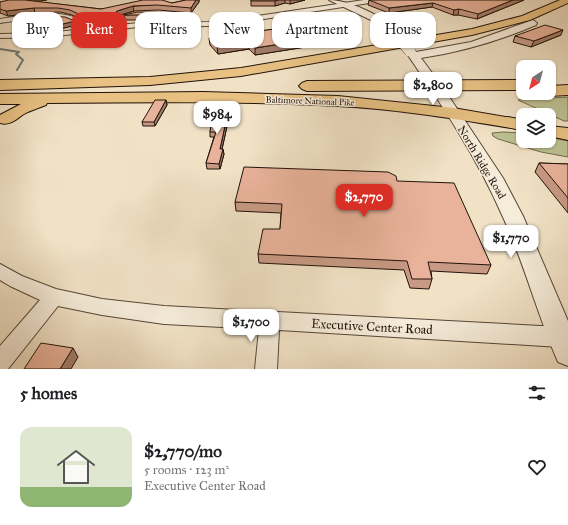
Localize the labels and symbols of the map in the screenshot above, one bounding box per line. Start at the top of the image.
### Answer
north arrow [516,60,556,100]
pin: $2,800 [400,72,466,106]
street label: Baltimore National Pike [265,93,355,108]
pin: $984 [193,101,241,135]
street label: North Ridge Road [455,123,509,202]
pin: $2,770 [331,184,397,218]
pin: $1,770 [478,225,544,259]
pin: $1,700 [218,309,284,343]
street label: Executive Center Road [311,316,434,338]

